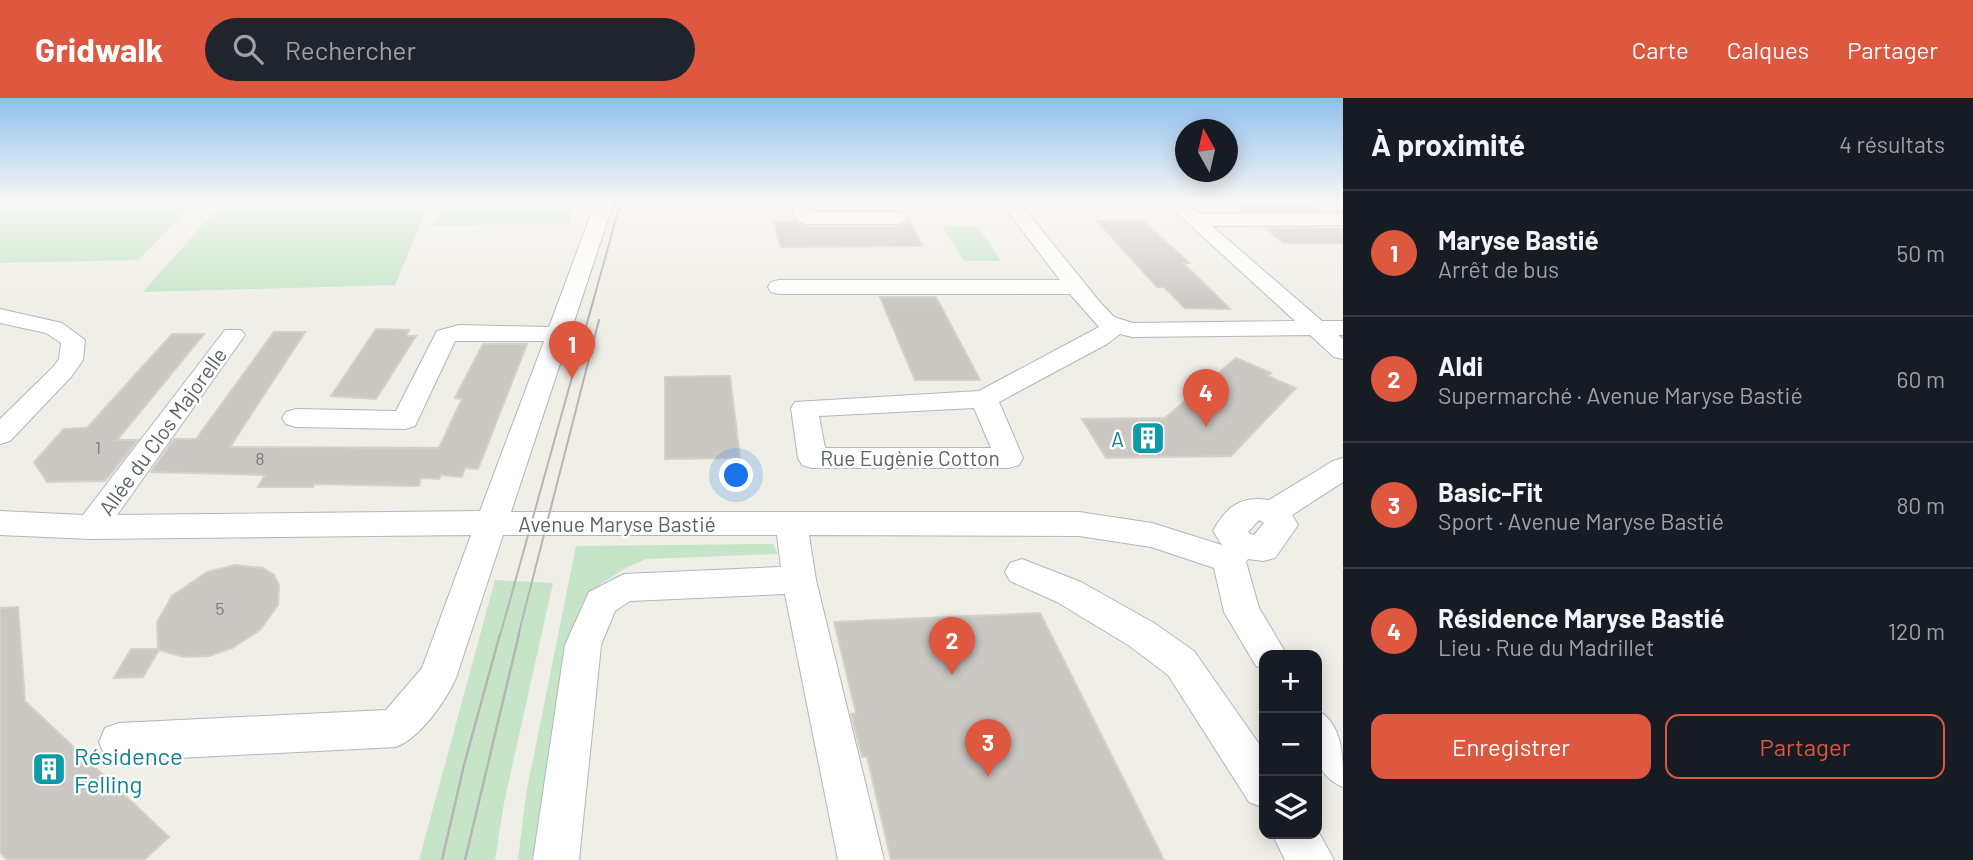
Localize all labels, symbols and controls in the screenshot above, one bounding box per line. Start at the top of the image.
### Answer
search box [205,18,695,81]
text: Gridwalk [35,29,163,69]
icon: search [229,30,267,68]
text: Rechercher [285,34,416,65]
text: Carte [1632,35,1689,64]
text: Calques [1727,35,1809,64]
text: Partager [1847,35,1938,64]
north arrow [1175,119,1238,182]
text: À proximité [1371,126,1525,162]
text: 4 résultats [1839,130,1945,158]
text: Maryse Bastié [1438,224,1599,255]
text: 1 [1390,239,1398,267]
text: 50 m [1897,239,1945,267]
text: Arrêt de bus [1438,255,1559,283]
pin: 1 [549,321,595,379]
street label: Allée du Clos Majorelle [93,342,231,520]
text: Aldi [1438,350,1483,381]
text: 2 [1388,365,1400,393]
text: 60 m [1897,365,1945,393]
pin: 4 [1183,369,1229,427]
text: Supermarché · Avenue Maryse Bastié [1438,381,1803,409]
building icon: A [1129,419,1167,457]
place label: A [1111,426,1124,451]
house number: 1 [95,436,101,458]
street label: Rue Eugènie Cotton [820,445,1000,470]
house number: 8 [255,447,265,469]
your location [719,458,753,492]
text: Basic-Fit [1438,476,1543,507]
text: 3 [1388,491,1400,519]
text: 80 m [1896,491,1945,519]
text: Sport · Avenue Maryse Bastié [1438,507,1724,535]
street label: Avenue Maryse Bastié [518,511,716,536]
house number: 5 [215,597,225,619]
text: Résidence Maryse Bastié [1438,602,1724,633]
pin: 2 [929,617,975,675]
text: 4 [1387,617,1401,645]
text: 120 m [1888,617,1945,645]
text: Lieu · Rue du Madrillet [1438,633,1654,661]
map controls [1259,650,1322,839]
button: + [1259,650,1322,713]
button: − [1259,713,1322,776]
button: Enregistrer [1371,714,1651,779]
button: Partager [1665,714,1945,779]
pin: 3 [965,719,1011,777]
place label: Résidence Felling [74,741,183,798]
building icon: Résidence Felling [30,750,68,788]
button: layers [1259,776,1322,839]

